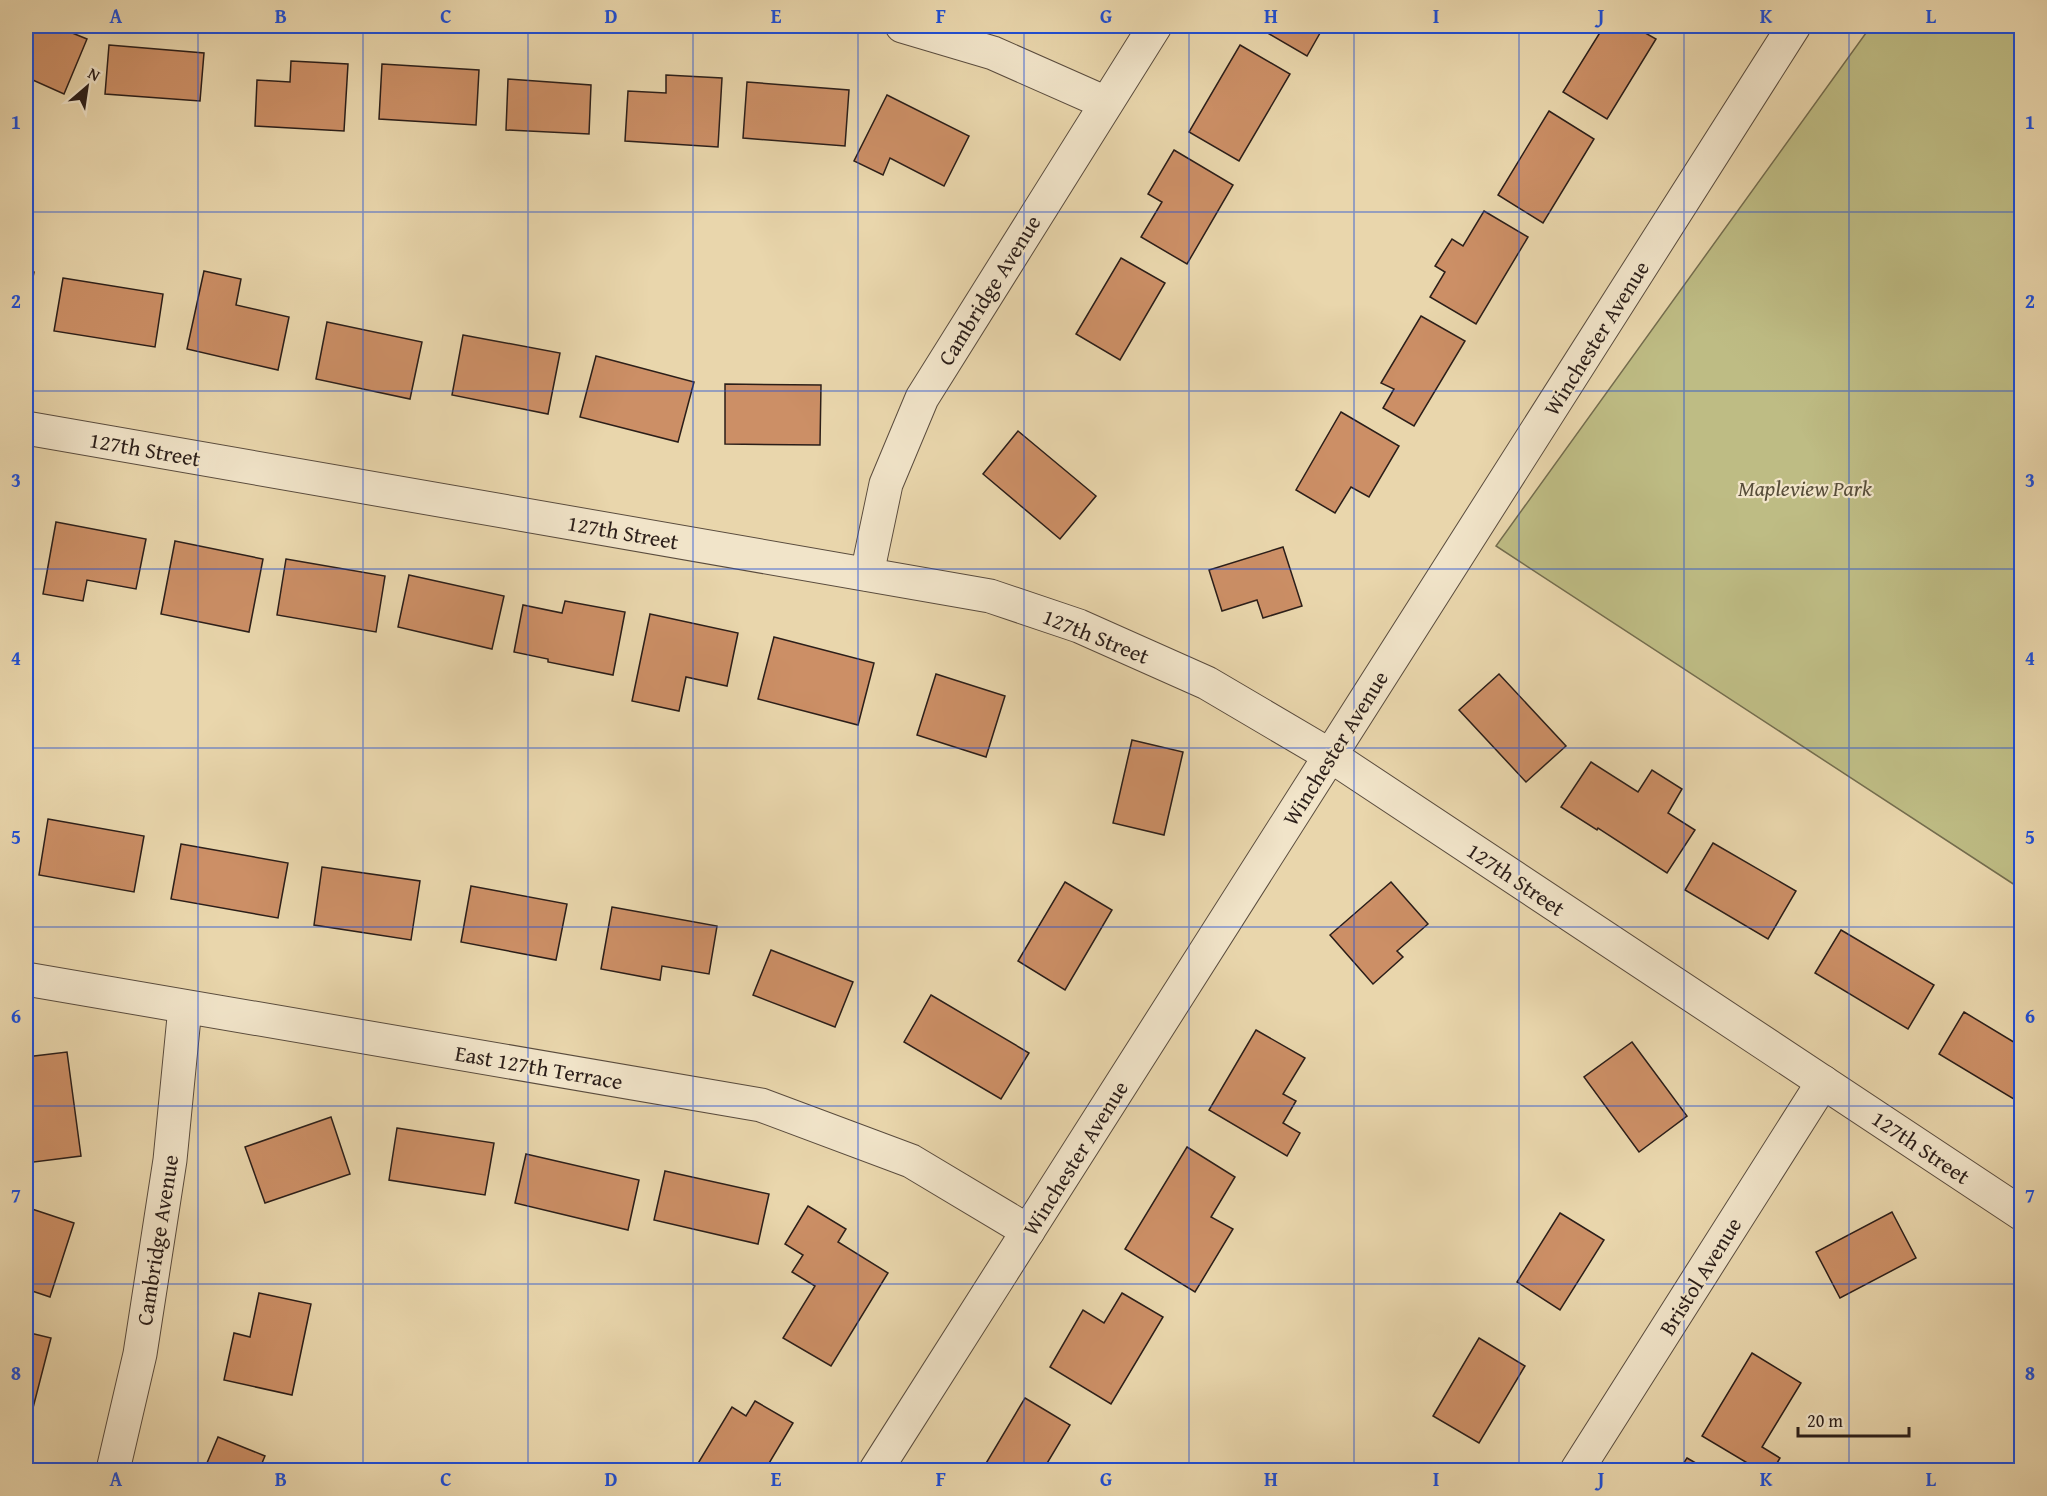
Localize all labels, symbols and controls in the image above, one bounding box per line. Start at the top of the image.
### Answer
text: A [110,1,123,30]
text: B [275,1,287,30]
text: C [440,1,452,30]
text: D [604,1,618,30]
text: E [771,1,782,30]
text: F [936,1,946,30]
text: G [1100,1,1112,30]
text: H [1264,1,1278,30]
text: I [1433,1,1439,30]
text: J [1595,1,1605,30]
text: K [1760,1,1773,30]
text: L [1926,1,1937,30]
north arrow [57,57,117,117]
text: N [84,61,105,87]
text: 1 [11,107,21,136]
text: 1 [2025,107,2035,136]
street label: Cambridge Avenue [930,208,1048,372]
street label: Winchester Avenue [1535,254,1657,422]
text: 2 [11,286,21,315]
text: 2 [2025,286,2035,315]
street label: 127th Street [87,423,203,475]
text: 3 [11,465,21,494]
text: 3 [2025,465,2035,494]
park label: Mapleview Park [1738,472,1873,504]
street label: 127th Street [565,506,681,558]
street label: 127th Street [1038,600,1154,672]
text: 4 [11,643,21,672]
text: 4 [2025,643,2035,672]
street label: Winchester Avenue [1274,664,1396,832]
text: 5 [11,822,21,851]
text: 5 [2025,822,2035,851]
street label: 127th Street [1460,834,1572,924]
text: 6 [11,1001,21,1030]
text: 6 [2025,1001,2035,1030]
street label: East 127th Terrace [453,1036,625,1098]
street label: Winchester Avenue [1014,1074,1136,1242]
street label: 127th Street [1865,1102,1977,1192]
street label: Cambridge Avenue [128,1152,186,1328]
text: 7 [11,1180,21,1209]
text: 7 [2025,1180,2035,1209]
street label: Bristol Avenue [1651,1211,1749,1341]
text: 8 [11,1358,21,1387]
text: 8 [2025,1358,2035,1387]
scale bar [1798,1400,1909,1438]
text: 20 m [1807,1407,1843,1434]
text: A [110,1464,123,1493]
text: B [275,1464,287,1493]
text: C [440,1464,452,1493]
text: D [604,1464,618,1493]
text: E [771,1464,782,1493]
text: F [936,1464,946,1493]
text: G [1100,1464,1112,1493]
text: H [1264,1464,1278,1493]
text: I [1433,1464,1439,1493]
text: J [1595,1464,1605,1493]
text: K [1760,1464,1773,1493]
text: L [1926,1464,1937,1493]

